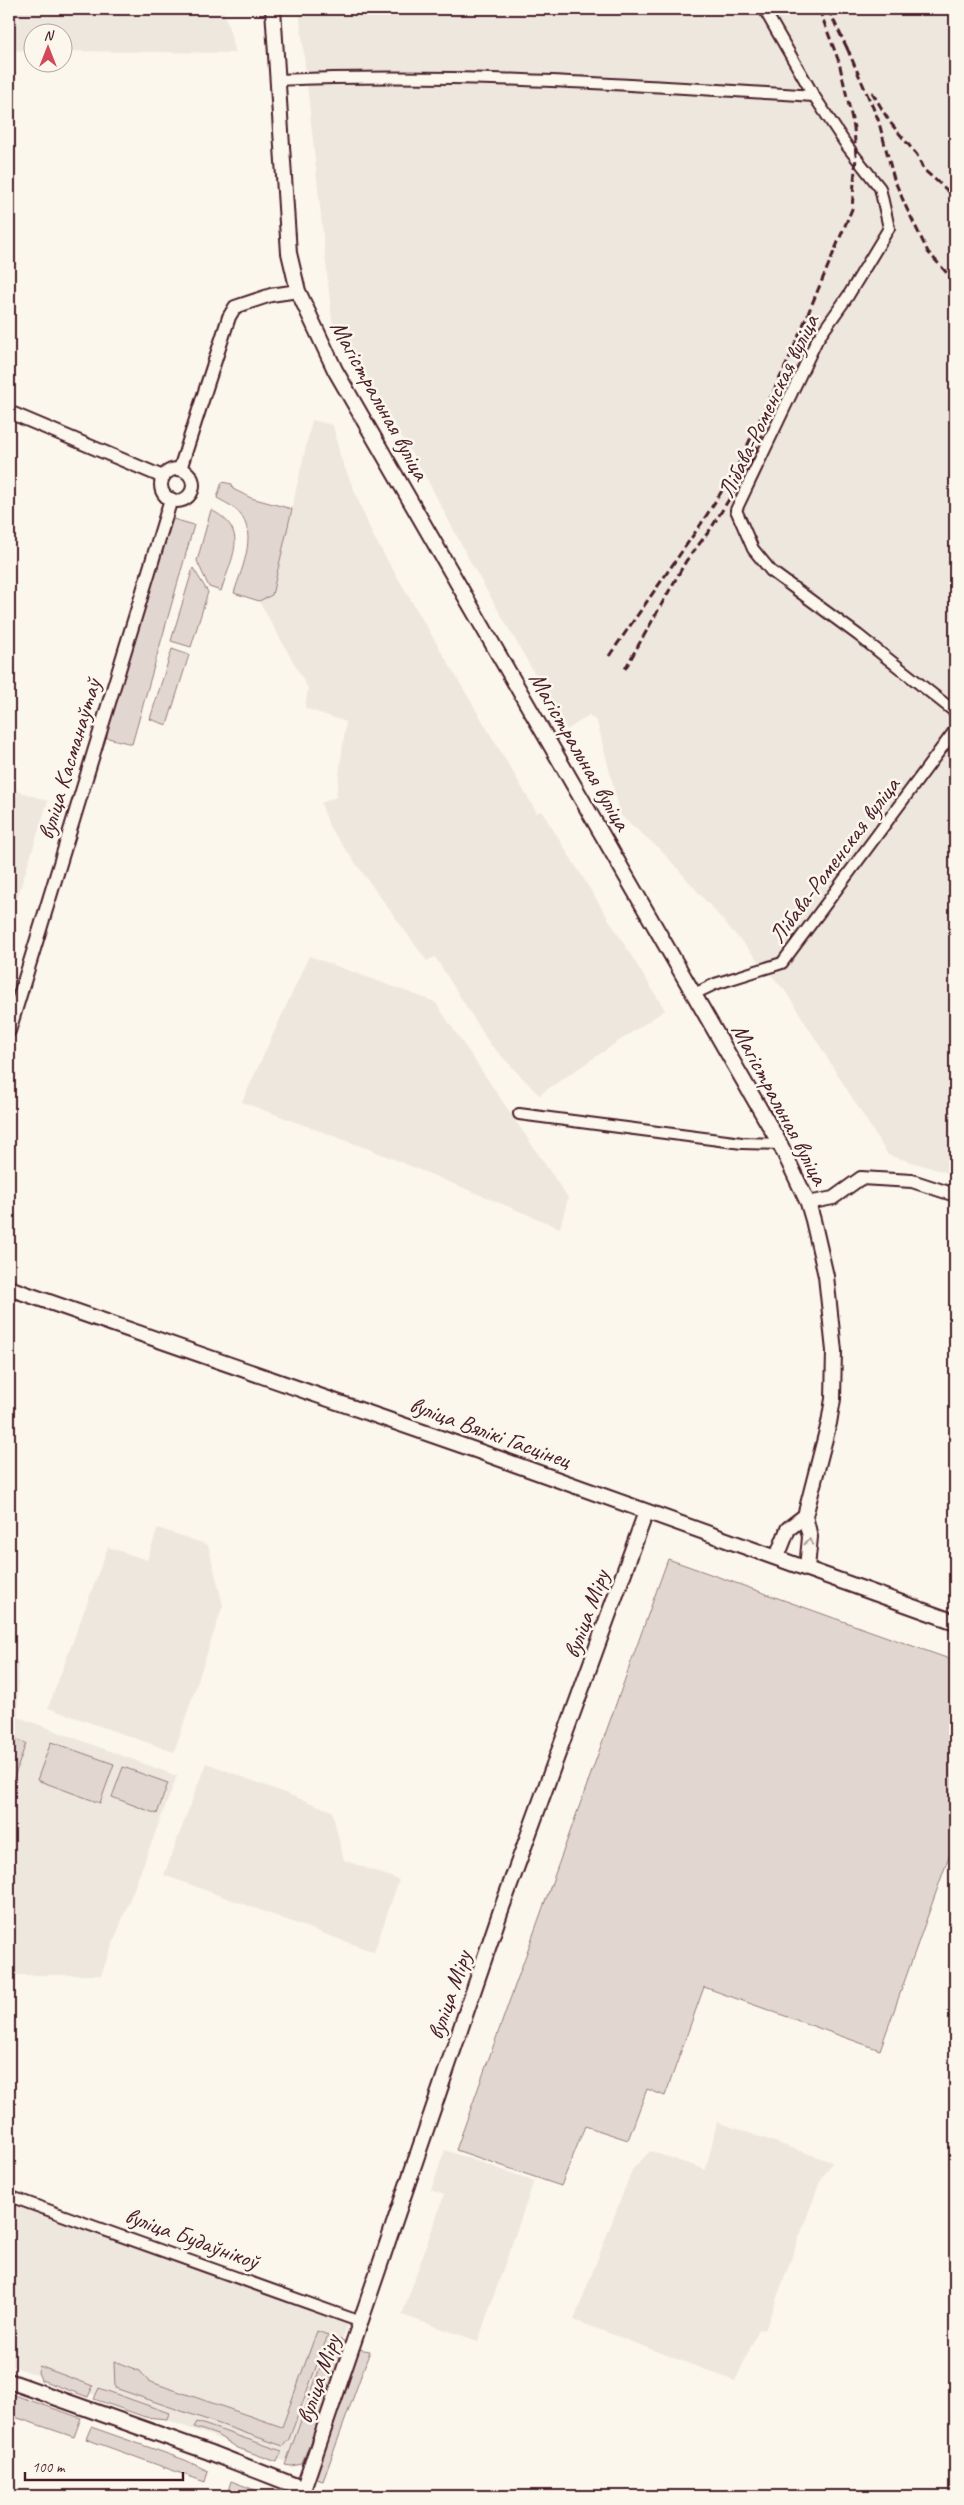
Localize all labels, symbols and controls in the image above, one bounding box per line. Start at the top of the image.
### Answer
north arrow [22,22,72,72]
text: N [44,27,55,44]
street label: Лібава-Роменская вуліца [711,308,826,503]
street label: Магістральная вуліца [324,315,437,487]
street label: Магістральная вуліца [522,666,638,837]
street label: вуліца Касманаўтаў [30,673,108,843]
street label: Лібава-Роменская вуліца [762,770,907,949]
street label: Магістральная вуліца [725,1018,836,1191]
street label: вуліца Вялікі Гасцінец [406,1389,576,1476]
one-way arrow [803,1537,814,1545]
street label: вуліца Міру [556,1564,616,1662]
street label: вуліца Міру [420,1945,479,2043]
street label: вуліца Будаўнікоў [121,2200,265,2277]
street label: вуліца Міру [289,2329,348,2427]
scale bar [25,2450,182,2482]
text: 100 m [32,2458,66,2477]

